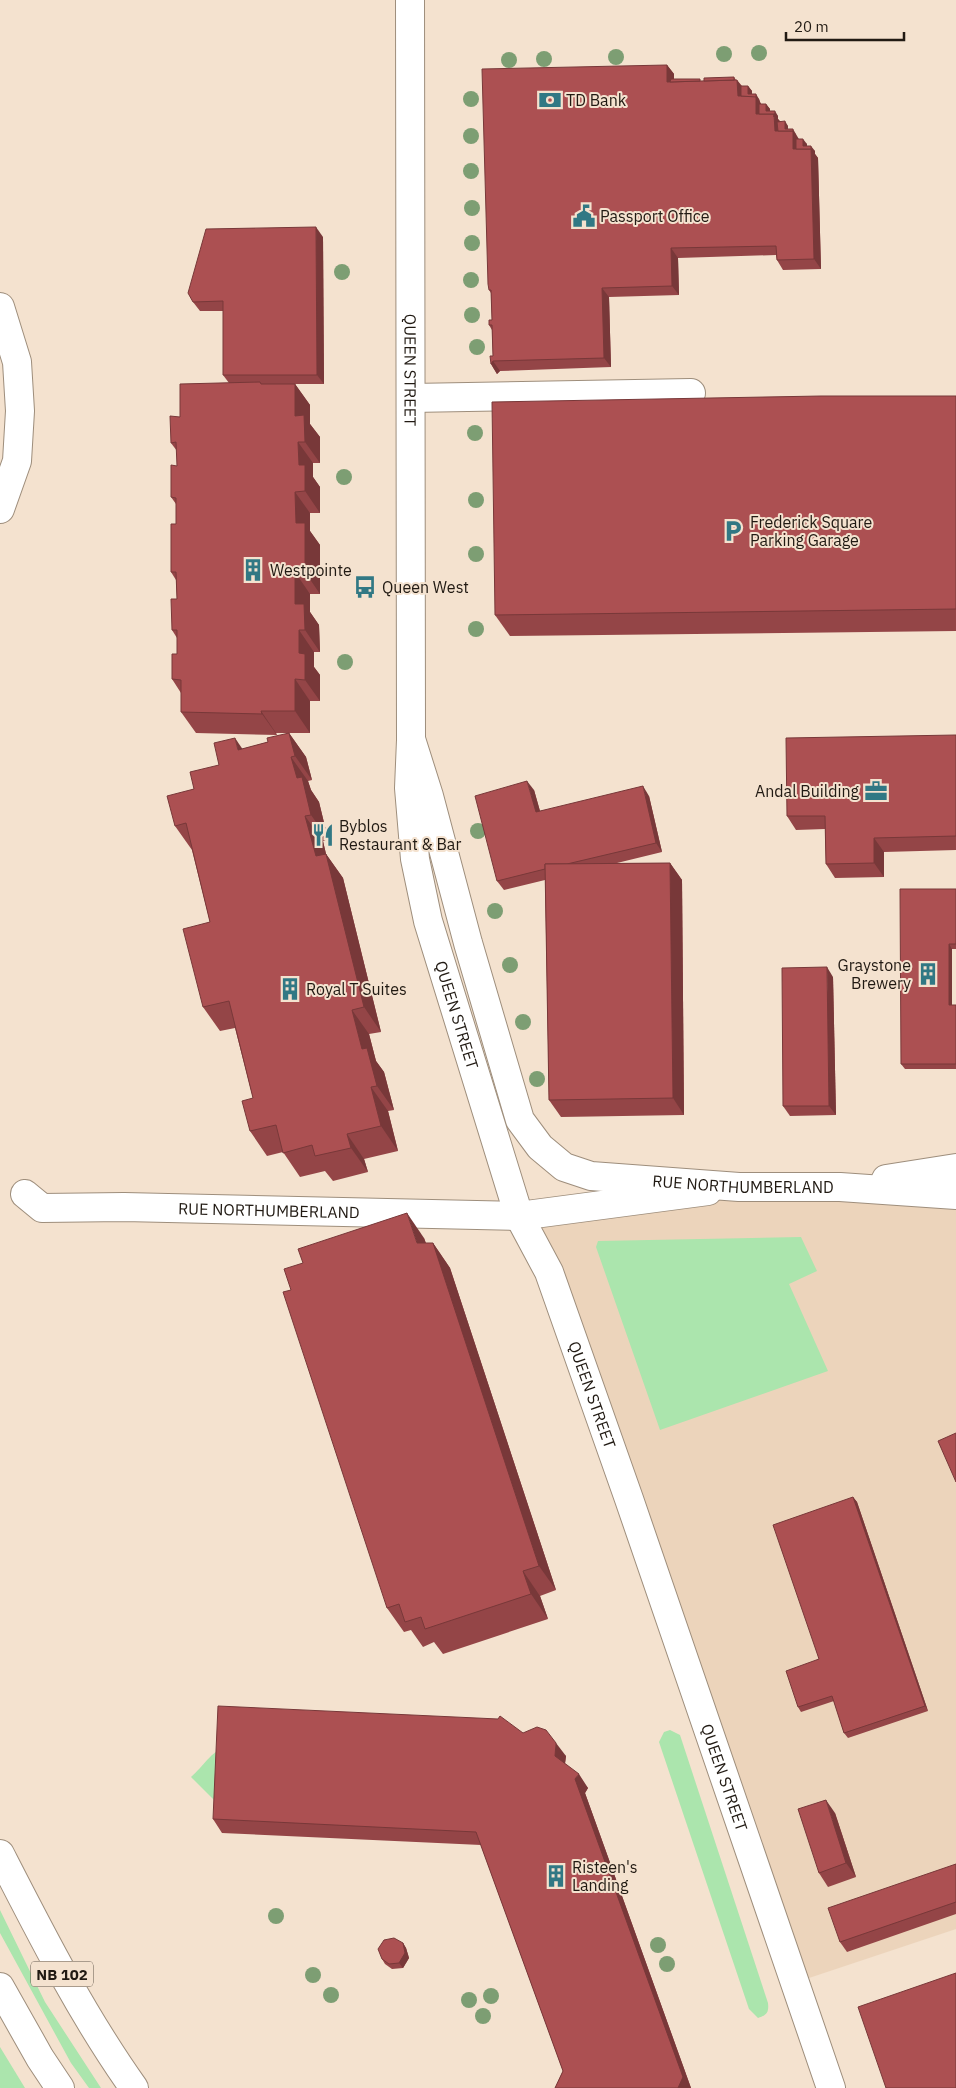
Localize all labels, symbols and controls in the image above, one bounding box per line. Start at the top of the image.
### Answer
scale bar [786,10,904,42]
text: 20 m [794,17,829,36]
bank icon: TD Bank [537,87,563,113]
place label: TD Bank [566,90,627,110]
public building icon: Passport Office [571,203,597,229]
place label: Passport Office [600,206,710,226]
street label: QUEEN STREET [400,314,421,426]
place label: Frederick Square Parking Garage [750,512,872,550]
parking icon: Frederick Square Parking Garage [720,518,746,544]
building icon: Westpointe [240,557,266,583]
place label: Westpointe [270,560,352,580]
bus stop icon: Queen West [352,574,378,600]
place label: Queen West [382,577,469,597]
office icon: Andal Building [863,778,889,804]
place label: Andal Building [755,781,860,801]
place label: Byblos Restaurant & Bar [339,816,461,854]
restaurant icon: Byblos Restaurant & Bar [310,822,336,848]
place label: Graystone Brewery [838,955,911,993]
street label: QUEEN STREET [431,958,483,1072]
building icon: Graystone Brewery [915,961,941,987]
building icon: Royal T Suites [277,976,303,1002]
place label: Royal T Suites [306,979,407,999]
street label: RUE NORTHUMBERLAND [652,1171,834,1197]
street label: RUE NORTHUMBERLAND [178,1198,360,1222]
street label: QUEEN STREET [564,1338,620,1451]
street label: QUEEN STREET [697,1721,752,1834]
place label: Risteen's Landing [572,1857,638,1895]
building icon: Risteen's Landing [543,1863,569,1889]
road number: NB 102 [31,1962,93,1986]

